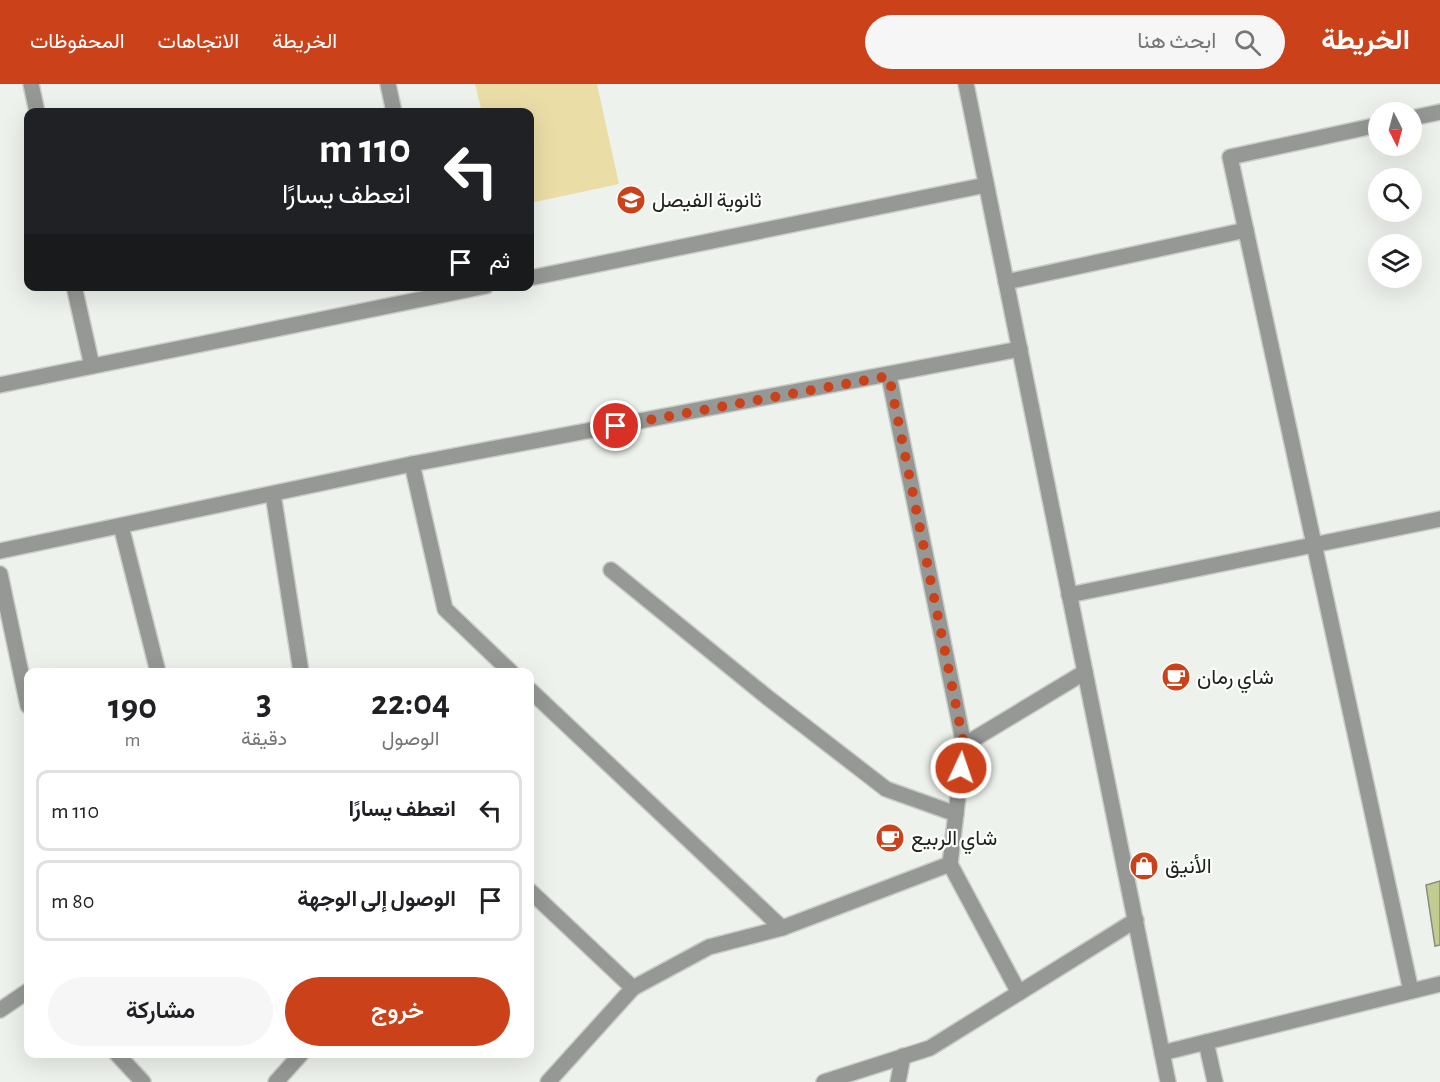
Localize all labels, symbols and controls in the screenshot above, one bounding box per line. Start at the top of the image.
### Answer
search box [865,15,1285,69]
icon: search [1231,26,1264,59]
text: الخريطة [1321,27,1410,55]
text: ابحث هنا [1137,30,1216,52]
text: المحفوظات [30,31,125,52]
text: الاتجاهات [158,31,239,52]
text: الخريطة [272,31,337,52]
north arrow [1368,102,1422,156]
map controls [1368,102,1422,288]
text: 110 m [319,128,411,170]
icon: left [432,132,510,210]
button: search [1368,168,1422,222]
text: انعطف يسارًا [282,181,411,208]
school or university icon: ثانوية الفيصل [615,184,647,216]
place label: ثانوية الفيصل [652,190,762,213]
button: layers [1368,234,1422,288]
icon: arrive [444,246,477,279]
text: ثم [489,250,510,272]
pin [590,400,641,451]
icon: arrive [599,409,632,442]
cafe icon: شاي رمان [1160,661,1192,693]
place label: شاي رمان [1197,667,1274,694]
text: 3 [256,685,272,721]
text: 22:04 [371,685,450,721]
text: 190 [108,689,157,725]
text: دقيقة [241,729,287,749]
text: الوصول [382,729,439,749]
text: m [124,730,140,750]
position arrow [929,736,993,800]
icon: left [474,794,507,827]
text: انعطف يسارًا [349,798,456,820]
text: 110 m [51,800,99,822]
cafe icon: شاي الربيع [874,822,906,854]
place label: شاي الربيع [911,828,997,855]
shop icon: الأنيق [1128,850,1160,882]
place label: الأنيق [1165,854,1212,878]
icon: arrive [474,884,507,917]
text: الوصول إلى الوجهة [297,888,456,910]
text: 80 m [51,890,94,912]
button: مشاركة [48,977,273,1046]
button: خروج [285,977,510,1046]

